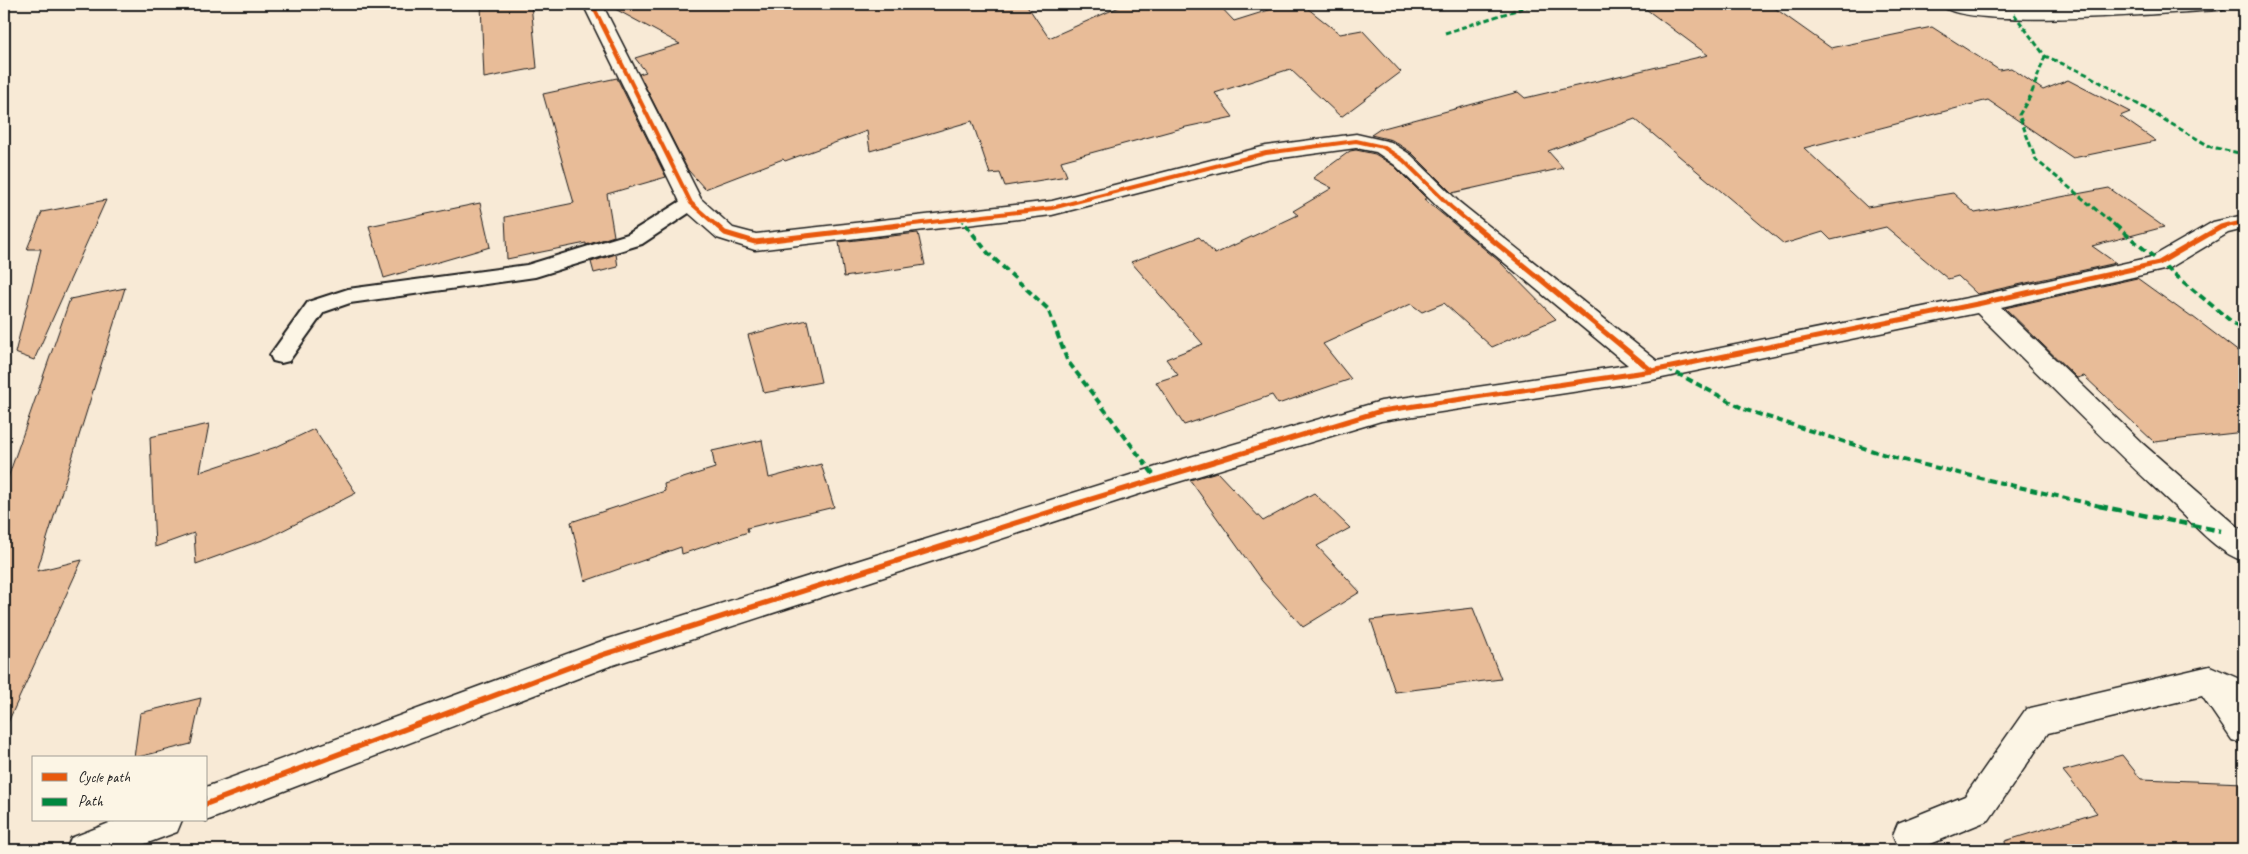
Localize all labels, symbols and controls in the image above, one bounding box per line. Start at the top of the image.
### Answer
legend [32,756,208,822]
text: Cycle path [78,768,130,787]
text: Path [78,792,104,811]

